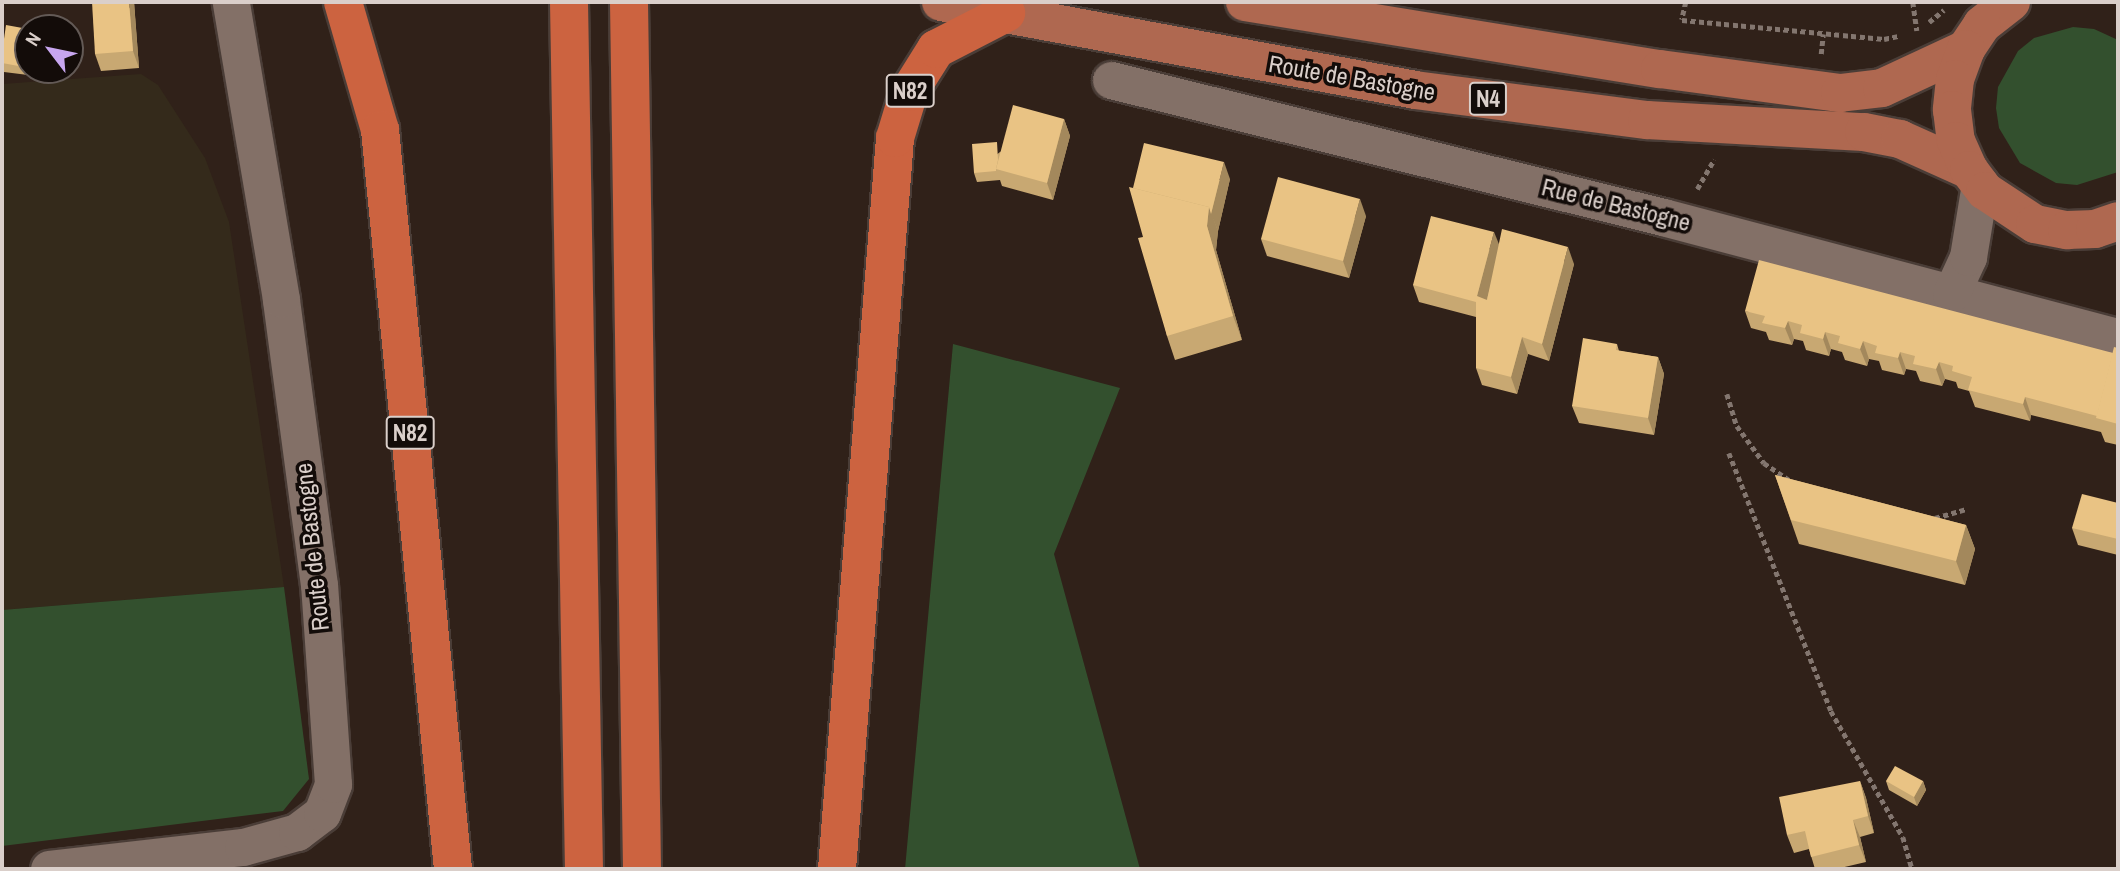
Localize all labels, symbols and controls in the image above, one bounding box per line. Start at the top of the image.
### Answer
north arrow [14,14,84,84]
text: N [19,27,47,51]
street label: Route de Bastogne [1267,49,1437,107]
road number: N82 [886,72,934,110]
road number: N4 [1469,80,1507,118]
street label: Rue de Bastogne [1539,173,1693,237]
road number: N82 [386,414,434,452]
street label: Route de Bastogne [289,462,335,632]

